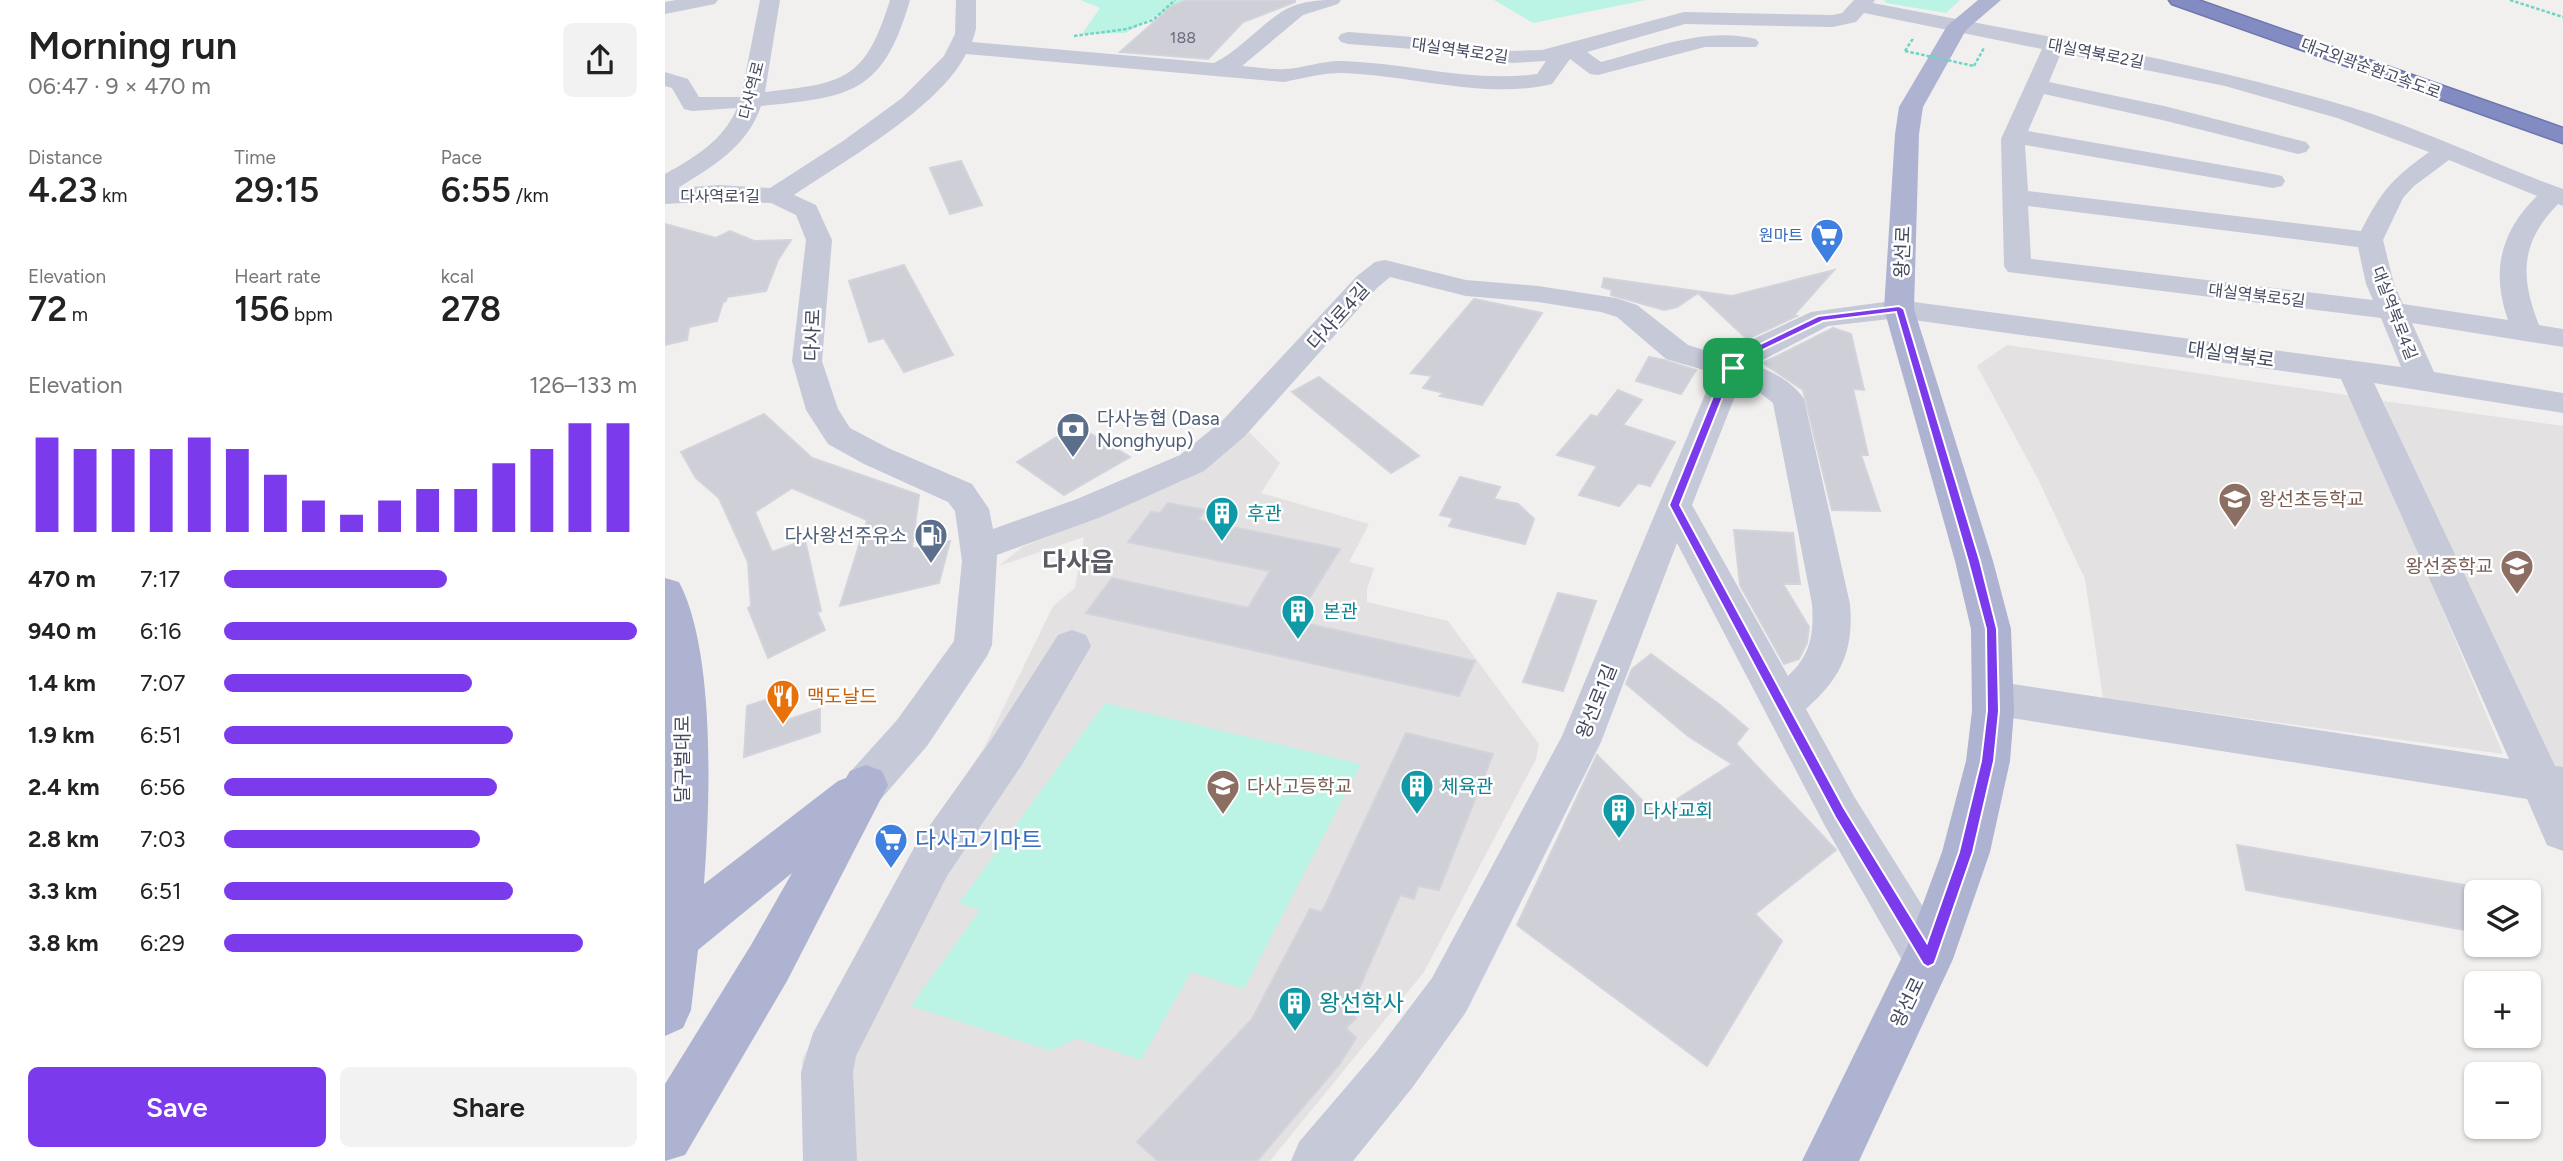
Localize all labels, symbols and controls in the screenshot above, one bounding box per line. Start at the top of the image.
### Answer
text: Morning run [28,23,237,69]
button: share [563,23,637,97]
house number: 188 [1170,28,1196,47]
street label: 대실역북로2길 [1410,34,1509,67]
street label: 대구외곽순환고속도로 [2298,34,2444,103]
street label: 대실역북로2길 [2046,35,2145,72]
street label: 다사역로 [735,59,768,121]
text: 06:47 · 9 × 470 m [28,72,211,100]
text: Distance [28,146,102,169]
text: Time [234,146,276,169]
text: Pace [441,146,482,169]
text: 4.23 [28,169,97,211]
text: 29:15 [234,169,319,211]
text: 6:55 [441,169,511,211]
text: km [97,184,127,207]
text: /km [511,184,549,207]
street label: 다사역로1길 [680,187,760,206]
supermarket icon: 원마트 [1808,216,1846,265]
street label: 왕선로 [1890,225,1915,279]
place label: 원마트 [1759,226,1803,245]
street label: 대실역북로4길 [2368,264,2421,362]
text: Elevation [28,265,106,288]
text: Heart rate [234,265,321,288]
text: kcal [441,265,474,288]
street label: 다사로4길 [1302,278,1374,354]
street label: 대실역북로5길 [2207,280,2306,311]
text: 72 [28,288,67,330]
text: 156 [234,288,289,330]
text: 278 [441,288,501,330]
text: m [67,303,88,326]
text: bpm [289,303,333,326]
street label: 다사로 [800,308,825,362]
street label: 대실역북로 [2186,337,2276,372]
pin [1703,338,1763,398]
icon: arrive [1714,349,1752,387]
text: Elevation [28,371,123,399]
text: 126–133 m [529,371,637,399]
place label: 다사농협 (Dasa Nonghyup) [1097,407,1220,452]
bank icon: 다사농협 (Dasa Nonghyup) [1054,410,1092,459]
school or university icon: 왕선초등학교 [2216,480,2254,529]
place label: 왕선초등학교 [2259,488,2364,511]
building icon: 후관 [1203,494,1241,543]
place label: 후관 [1247,502,1282,525]
fuel station icon: 다사왕선주유소 [912,516,950,565]
place label: 다사왕선주유소 [785,524,907,547]
district label: 다사읍 [1042,546,1114,578]
school or university icon: 왕선중학교 [2498,547,2536,596]
place label: 왕선중학교 [2406,555,2493,578]
text: 470 m [28,565,96,593]
text: 7:17 [140,565,180,593]
building icon: 본관 [1279,592,1317,641]
place label: 본관 [1323,600,1358,623]
text: 940 m [28,617,96,645]
text: 6:16 [140,617,181,645]
street label: 왕선로1길 [1571,661,1622,742]
text: 1.4 km [28,669,96,697]
text: 7:07 [140,669,185,697]
restaurant icon: 맥도날드 [764,677,802,726]
place label: 맥도날드 [807,685,877,708]
street label: 달구벌대로 [671,715,694,803]
text: 1.9 km [28,721,95,749]
text: 6:51 [140,721,182,749]
school or university icon: 다사고등학교 [1204,767,1242,816]
building icon: 체육관 [1398,767,1436,816]
text: 2.4 km [28,773,99,801]
text: 6:56 [140,773,185,801]
place label: 다사고등학교 [1247,775,1352,798]
place label: 체육관 [1441,775,1493,798]
building icon: 다사교회 [1600,791,1638,840]
place label: 다사교회 [1643,799,1713,822]
supermarket icon: 다사고기마트 [872,821,910,870]
text: 2.8 km [28,825,99,853]
text: 7:03 [140,825,185,853]
place label: 다사고기마트 [915,826,1042,854]
text: 3.3 km [28,877,97,905]
text: 6:51 [140,877,182,905]
map controls [2464,880,2541,1139]
button: layers [2464,880,2541,957]
text: 3.8 km [28,929,98,957]
text: 6:29 [140,929,185,957]
button: + [2464,971,2541,1048]
street label: 왕선로 [1886,974,1929,1031]
building icon: 왕선학사 [1276,984,1314,1033]
place label: 왕선학사 [1319,989,1404,1017]
button: − [2464,1062,2541,1139]
button: Save [28,1067,326,1147]
button: Share [340,1067,637,1147]

